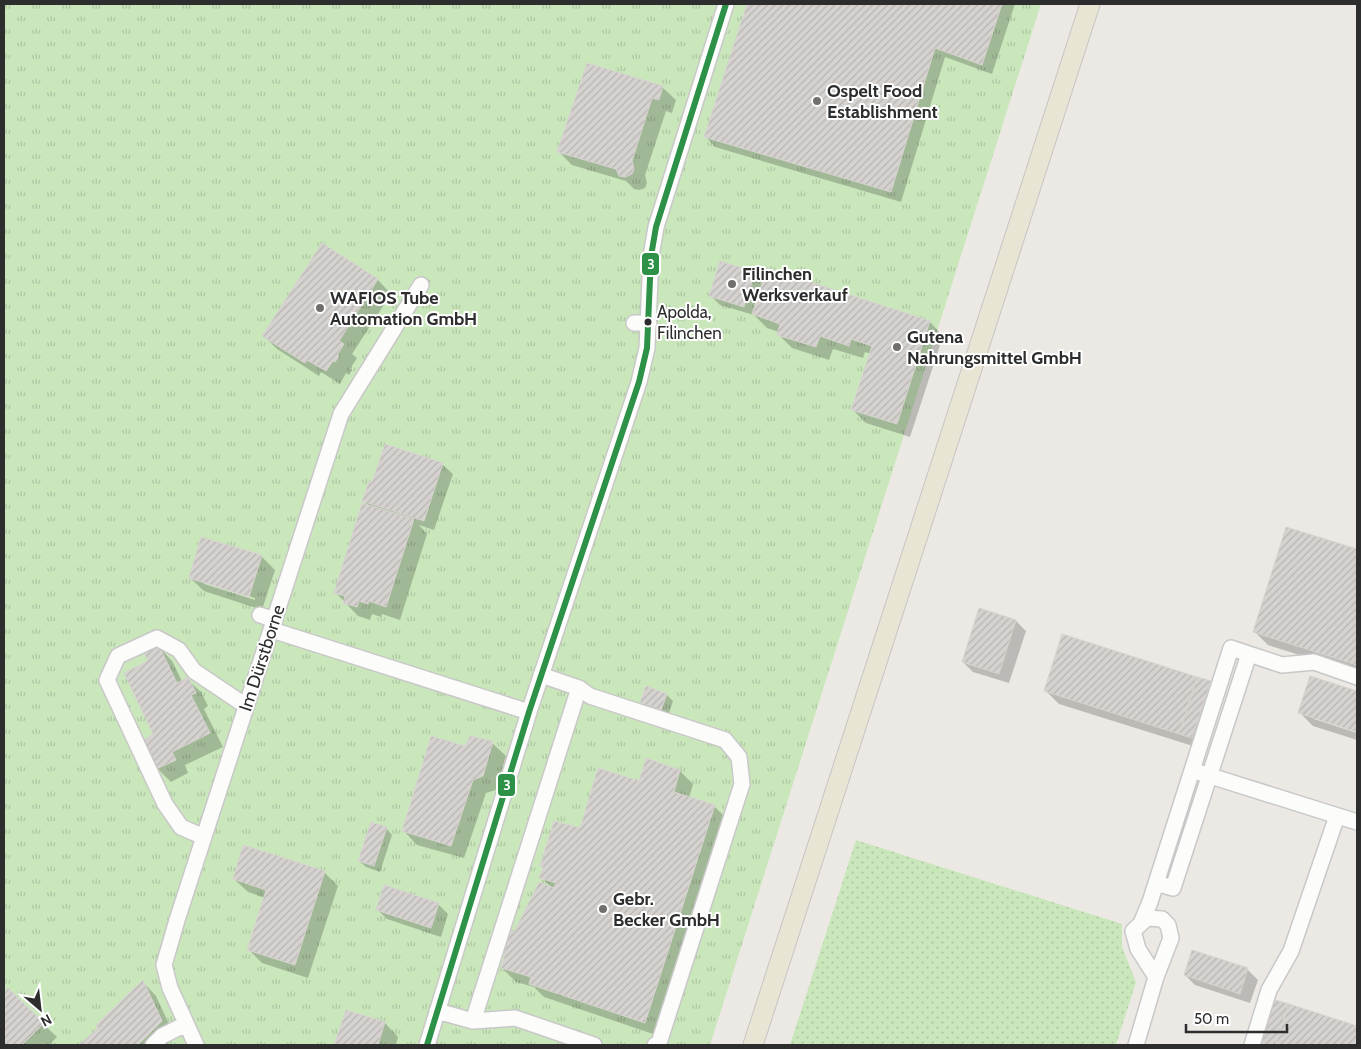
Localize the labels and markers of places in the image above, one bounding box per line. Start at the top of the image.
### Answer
place label: Ospelt Food Establishment [827,80,938,123]
marker: Ospelt Food Establishment [811,95,823,107]
place label: Filinchen Werksverkauf [742,263,848,306]
marker: Filinchen Werksverkauf [726,278,738,290]
place label: WAFIOS Tube Automation GmbH [330,287,477,330]
marker: WAFIOS Tube Automation GmbH [314,302,326,314]
place label: Apolda, Filinchen [657,302,722,343]
marker: Apolda, Filinchen [643,317,653,327]
place label: Gutena Nahrungsmittel GmbH [907,326,1082,369]
marker: Gutena Nahrungsmittel GmbH [891,341,903,353]
place label: Gebr. Becker GmbH [613,888,720,931]
marker: Gebr. Becker GmbH [597,903,609,915]

